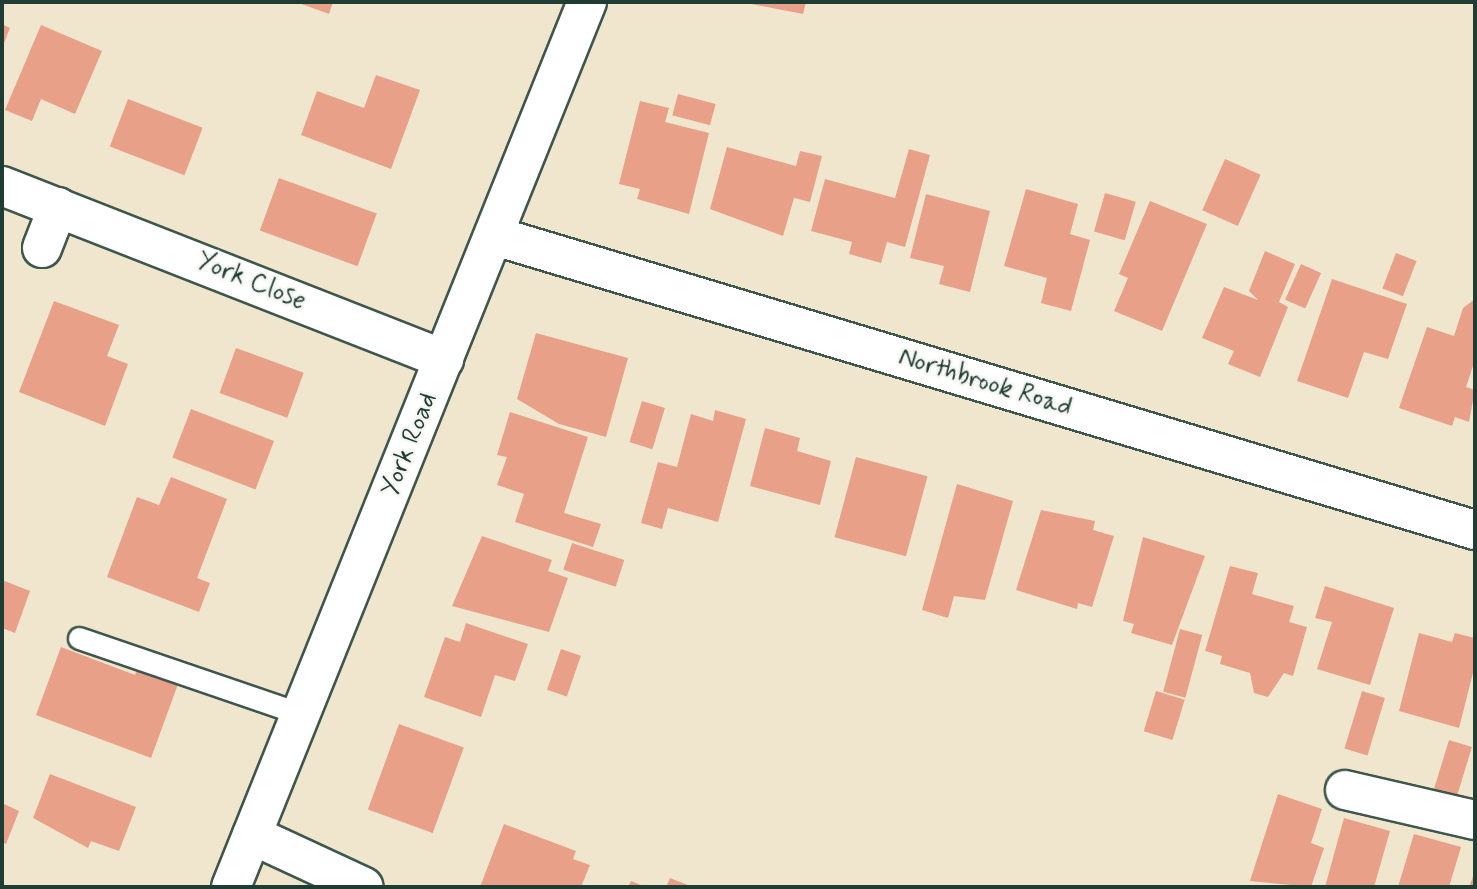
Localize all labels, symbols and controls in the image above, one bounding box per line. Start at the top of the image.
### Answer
street label: York Close [192,246,310,318]
street label: Northbrook Road [896,342,1074,424]
street label: York Road [375,389,445,501]

